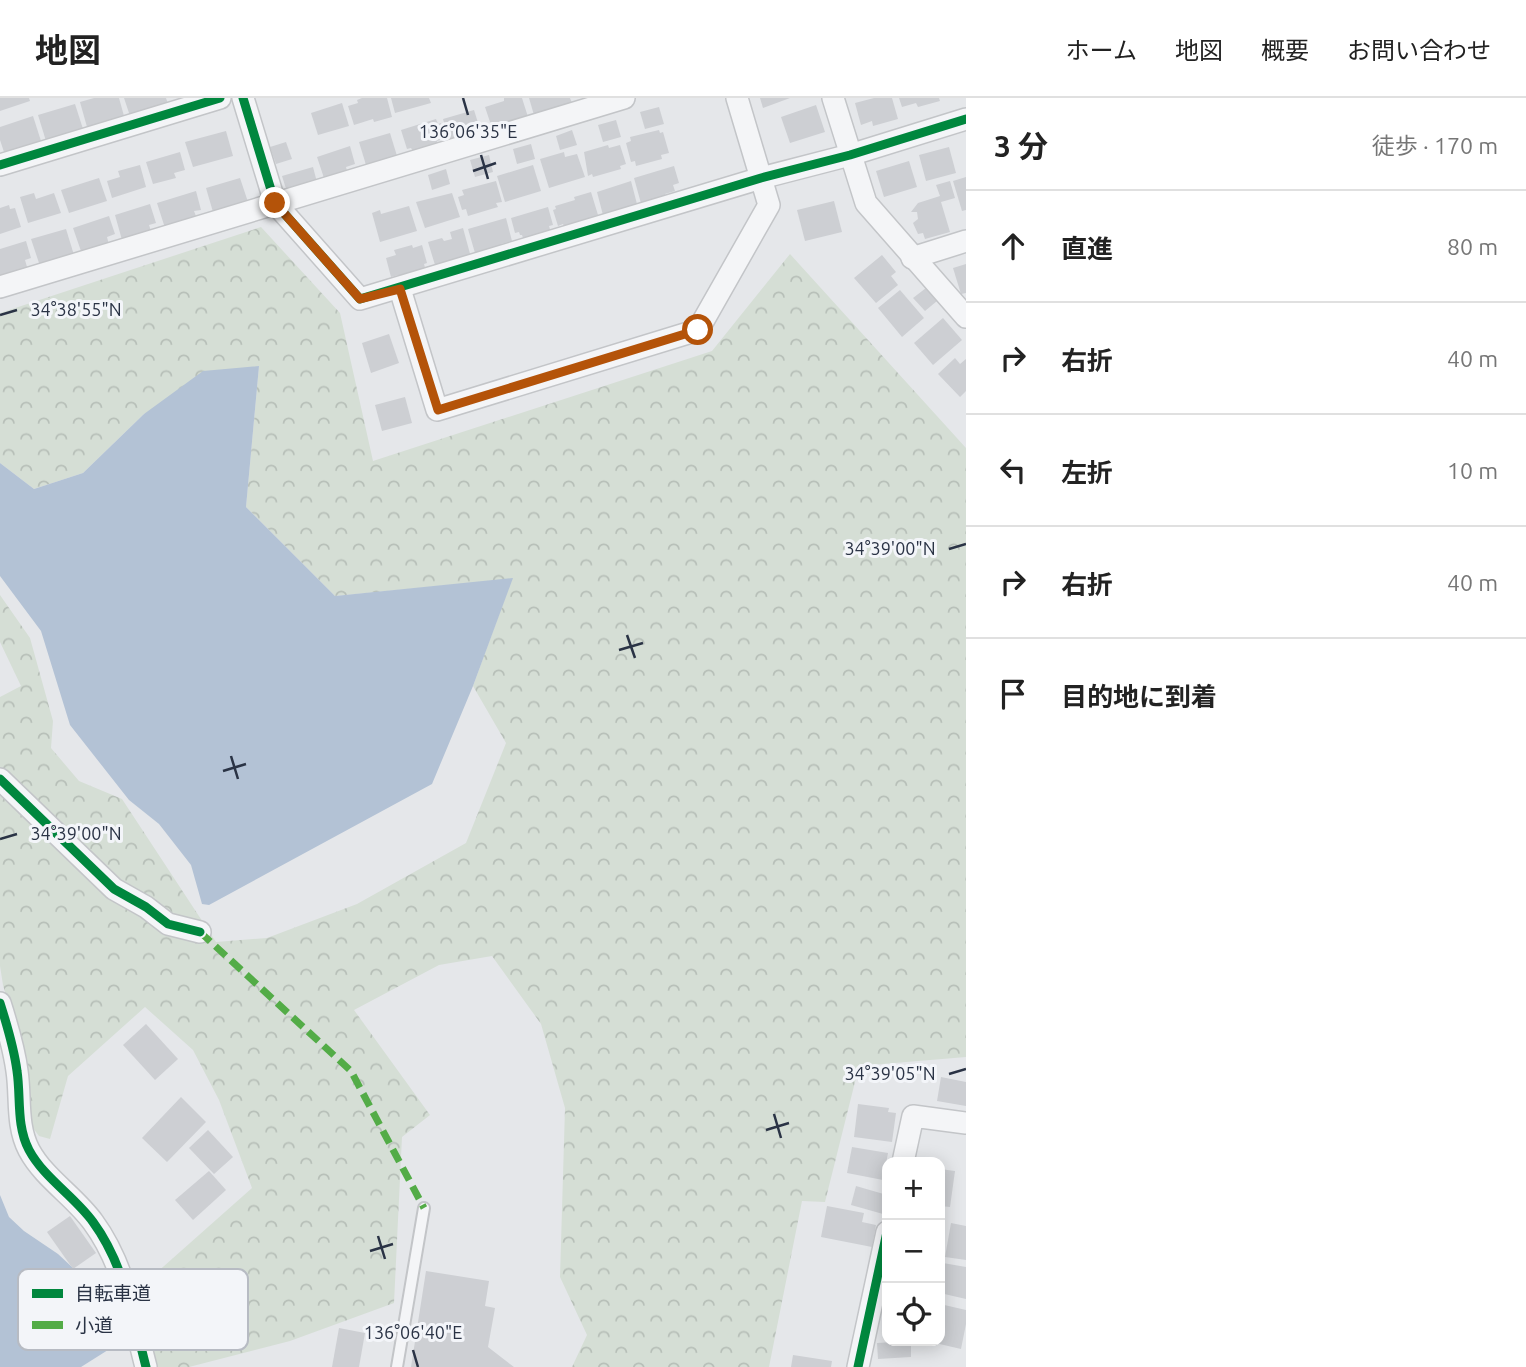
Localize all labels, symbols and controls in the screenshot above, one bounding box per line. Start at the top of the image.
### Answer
text: 地図 [35,31,101,68]
text: ホーム [1066,37,1137,64]
text: 地図 [1175,37,1223,64]
text: 概要 [1261,37,1309,64]
text: お問い合わせ [1347,37,1491,64]
text: 136°06'35"E [419,121,517,141]
text: 3 分 [994,129,1048,163]
text: 徒歩 · 170 m [1372,133,1498,158]
route end [259,187,290,218]
icon: ahead [994,227,1032,265]
text: 直進 [1061,234,1113,263]
text: 80 m [1447,234,1498,259]
text: 34°38'55"N [30,299,122,319]
route start [682,314,713,345]
icon: right [994,339,1032,377]
text: 右折 [1061,346,1113,375]
text: 40 m [1447,346,1498,371]
icon: left [994,451,1032,489]
text: 左折 [1061,458,1113,487]
text: 10 m [1447,458,1498,483]
text: 34°39'00"N [844,538,936,558]
icon: right [994,563,1032,601]
text: 右折 [1061,570,1113,599]
text: 40 m [1447,570,1498,595]
icon: arrive [994,675,1032,713]
text: 目的地に到着 [1061,682,1217,711]
text: 34°39'00"N [30,823,122,843]
text: 34°39'05"N [844,1063,936,1083]
map controls [882,1157,945,1346]
button: + [882,1157,945,1220]
button: − [882,1220,945,1283]
legend [18,1269,248,1350]
text: 自転車道 [75,1282,151,1304]
button: locate [882,1283,945,1346]
text: 小道 [75,1314,113,1336]
text: 136°06'40"E [364,1322,462,1342]

